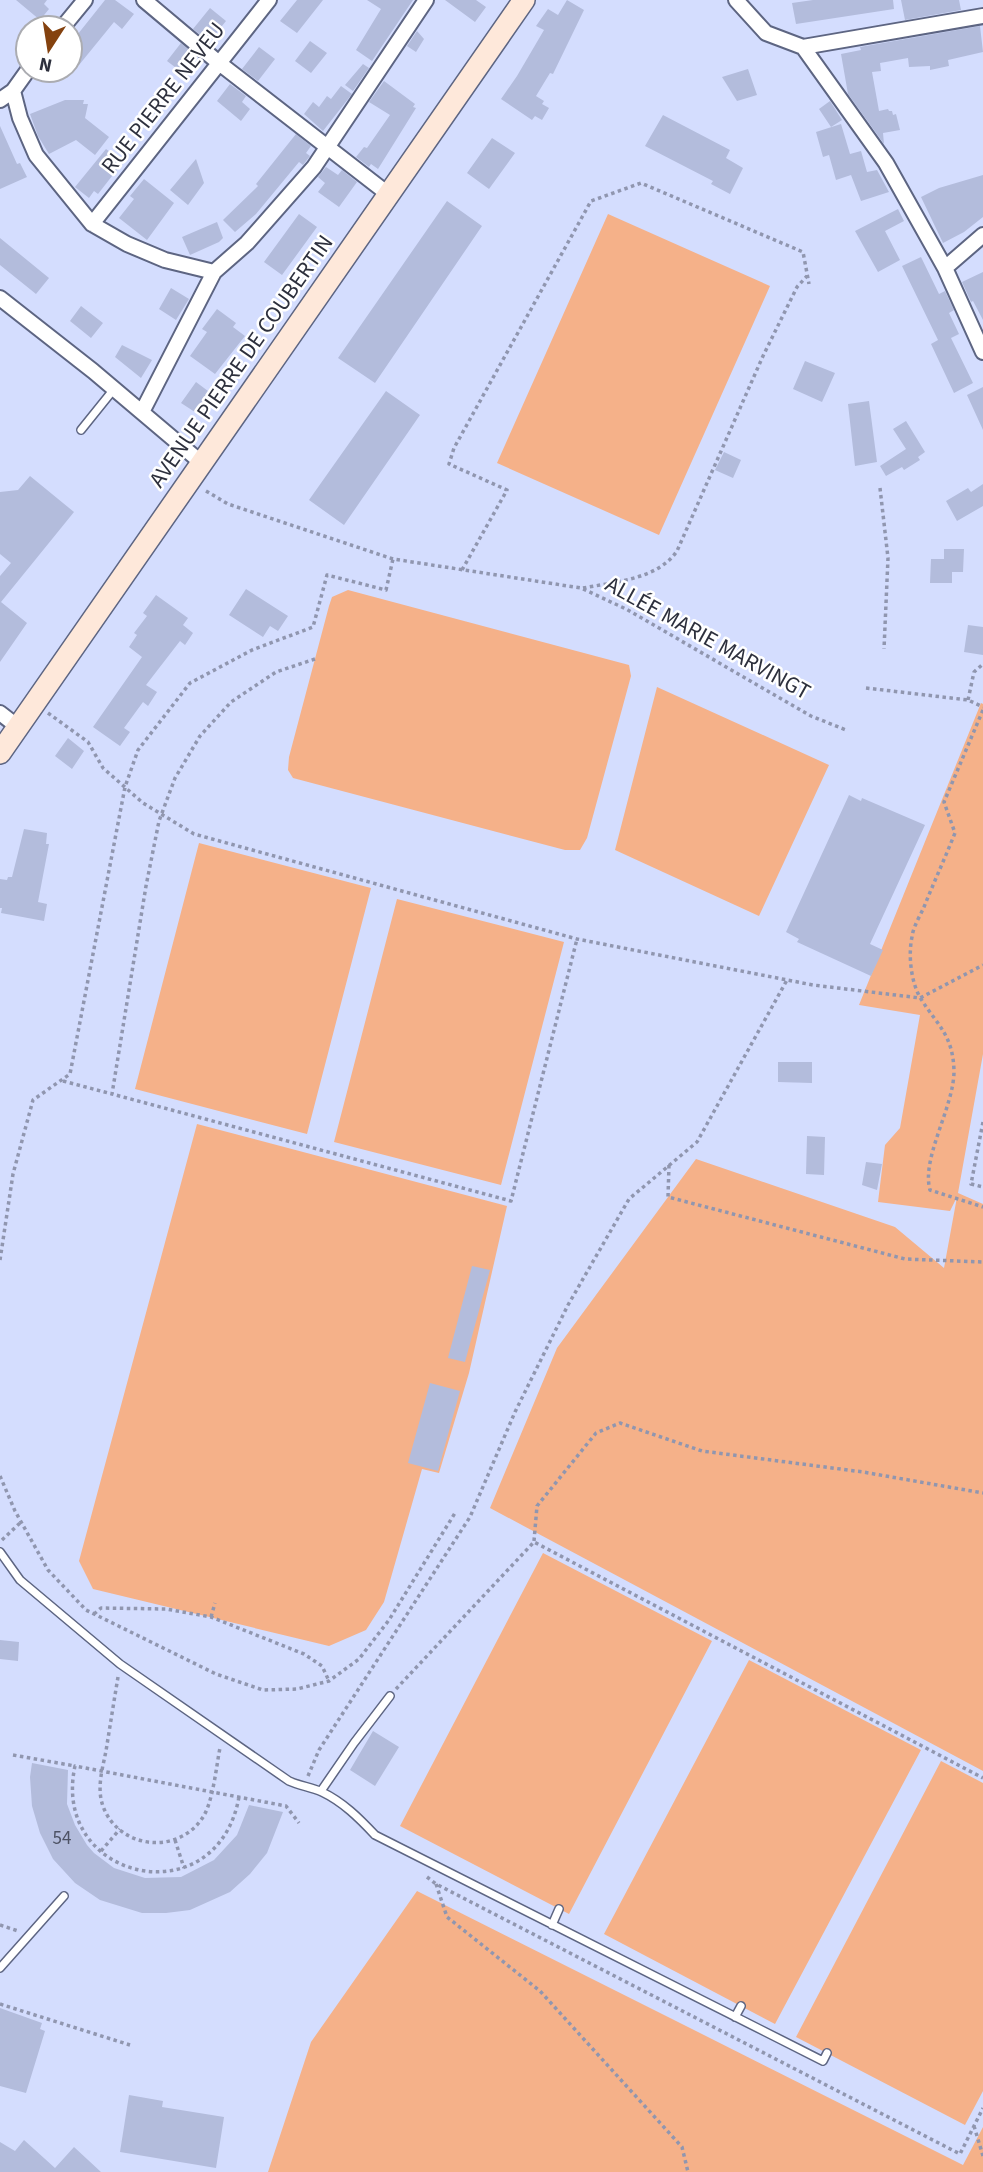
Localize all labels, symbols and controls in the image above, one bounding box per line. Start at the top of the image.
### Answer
north arrow [14,14,84,84]
street label: RUE PIERRE NEVEU [93,15,233,181]
text: N [37,50,55,79]
street label: AVENUE PIERRE DE COUBERTIN [141,228,341,494]
street label: ALLÉE MARIE MARVINGT [599,568,817,708]
house number: 54 [53,1825,71,1852]

